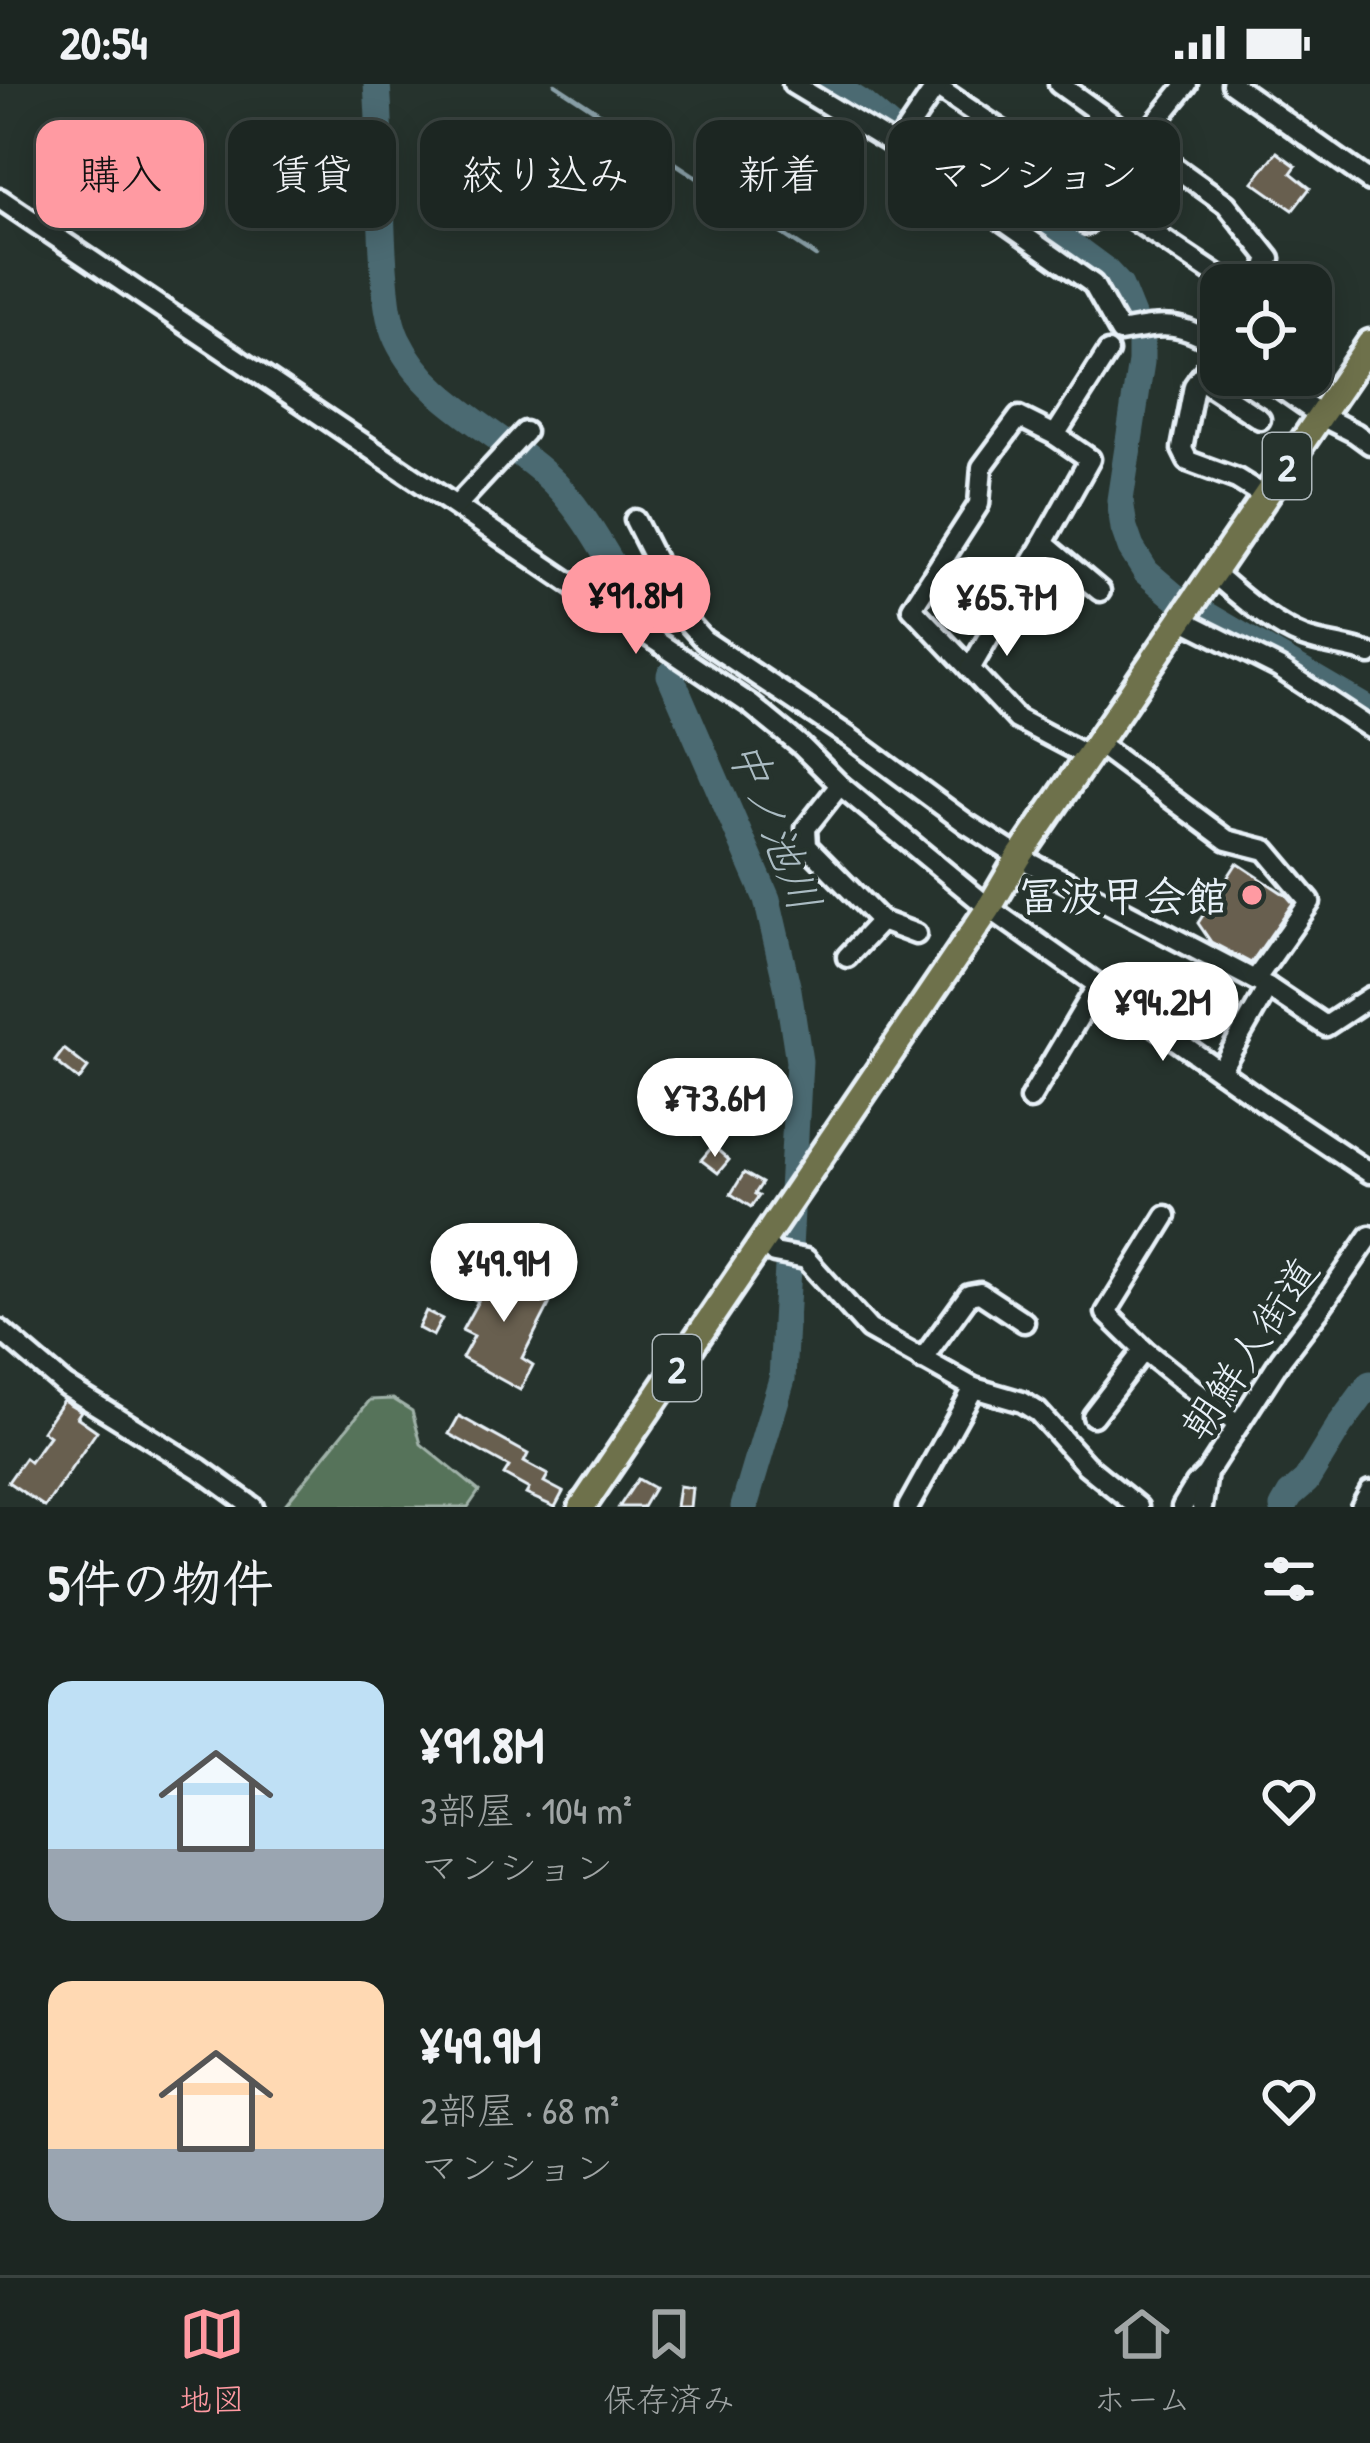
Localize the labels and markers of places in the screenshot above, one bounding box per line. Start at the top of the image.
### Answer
pin: ¥91.8M [538,555,734,657]
pin: ¥65.7M [909,557,1105,659]
place label: 冨波甲会館 [1018,867,1228,924]
marker: 冨波甲会館 [1239,882,1265,908]
pin: ¥94.2M [1065,962,1261,1064]
pin: ¥73.6M [617,1058,813,1160]
pin: ¥49.9M [406,1223,602,1325]

